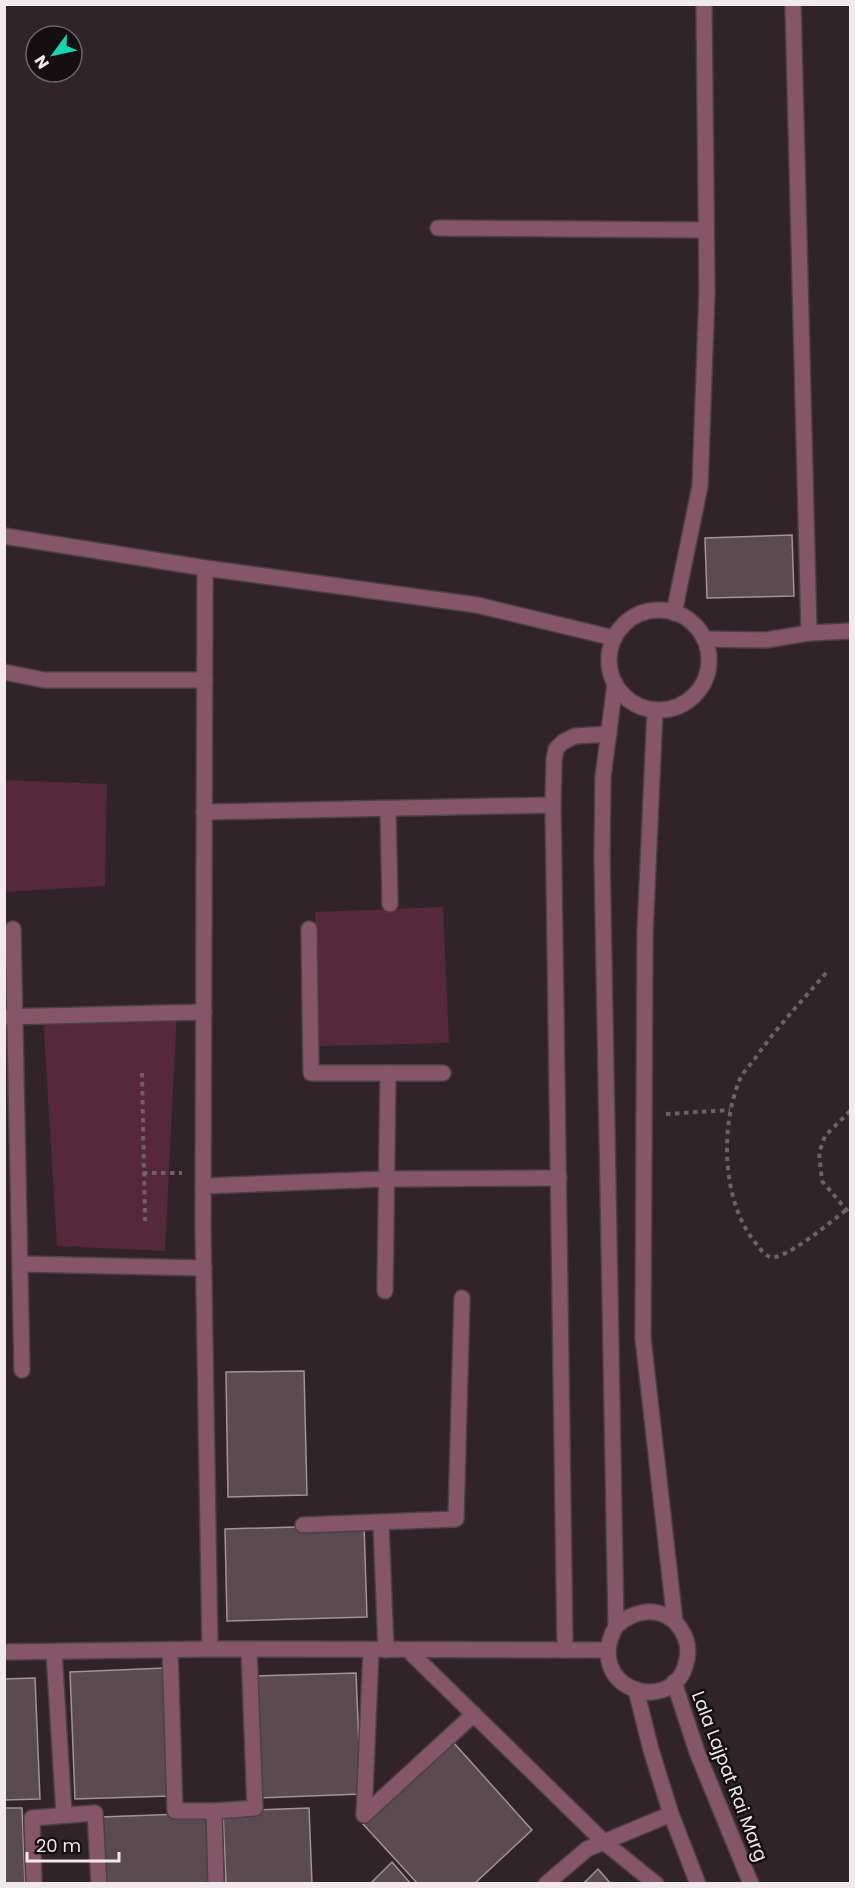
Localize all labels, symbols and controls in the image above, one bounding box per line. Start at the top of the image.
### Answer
north arrow [24,24,84,84]
text: N [29,51,55,73]
street label: Lala Lajpat Rai Marg [686,1687,774,1865]
scale bar [27,1825,118,1863]
text: 20 m [36,1833,81,1858]

